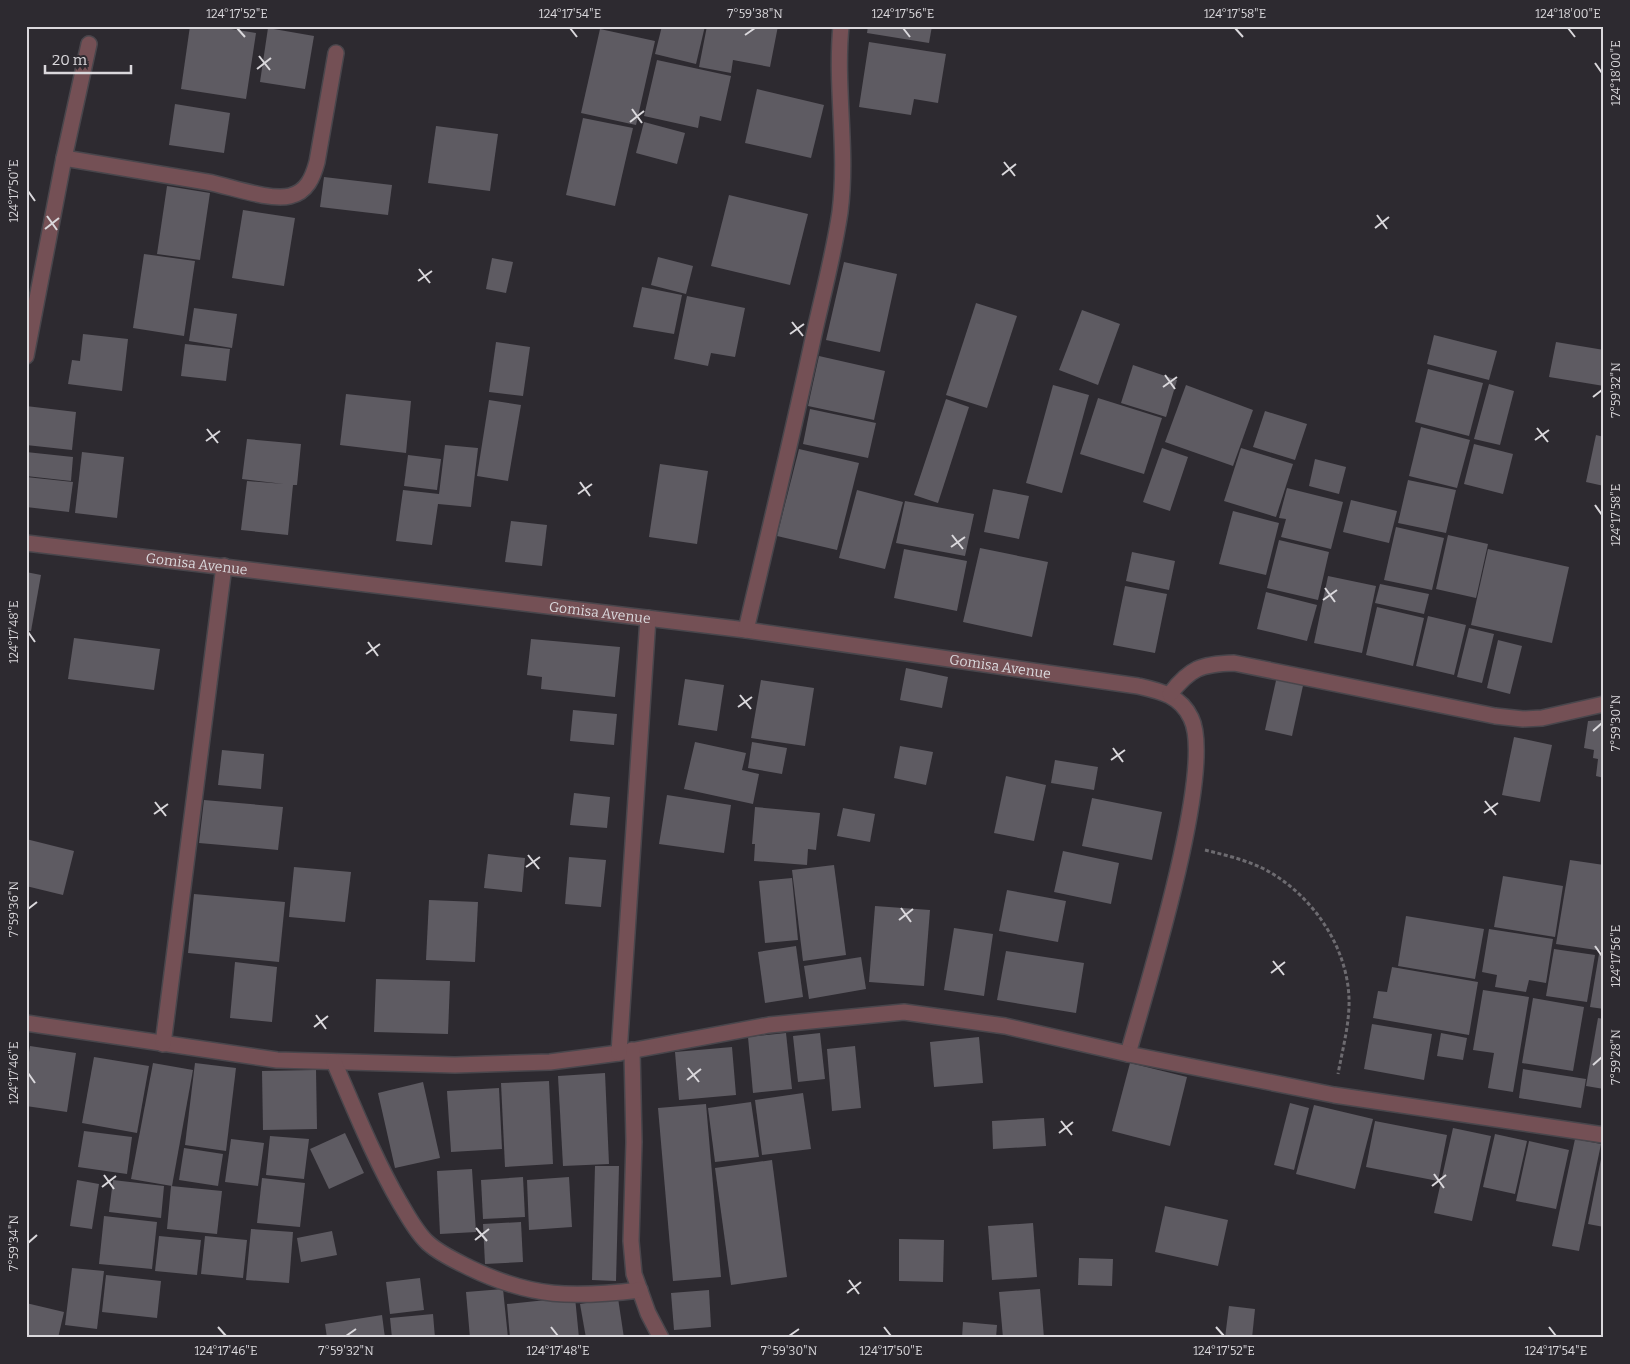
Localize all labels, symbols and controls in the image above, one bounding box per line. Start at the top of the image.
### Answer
text: 124°17'52"E [206,7,268,21]
text: 124°17'54"E [539,7,601,21]
text: 7°59'38"N [727,7,783,21]
text: 124°17'56"E [872,7,934,21]
text: 124°17'58"E [1204,7,1266,21]
text: 124°18'00"E [1535,7,1601,21]
text: 124°18'00"E [1609,40,1623,106]
scale bar [45,42,131,74]
text: 20 m [52,51,88,69]
text: 124°17'50"E [7,160,21,222]
text: 7°59'32"N [1609,362,1623,418]
text: 124°17'58"E [1609,484,1623,546]
street label: Gomisa Avenue [145,550,249,579]
street label: Gomisa Avenue [548,598,652,627]
text: 124°17'48"E [7,601,21,663]
street label: Gomisa Avenue [948,651,1052,682]
text: 7°59'30"N [1609,694,1623,751]
text: 7°59'36"N [7,881,21,937]
text: 124°17'56"E [1609,925,1623,987]
text: 7°59'28"N [1609,1029,1623,1085]
text: 124°17'46"E [7,1042,21,1104]
text: 7°59'34"N [7,1215,21,1271]
text: 124°17'46"E [195,1344,257,1358]
text: 7°59'32"N [318,1344,374,1358]
text: 124°17'48"E [527,1344,589,1358]
text: 7°59'30"N [761,1344,818,1358]
text: 124°17'50"E [860,1344,922,1358]
text: 124°17'52"E [1193,1344,1255,1358]
text: 124°17'54"E [1525,1344,1587,1358]

